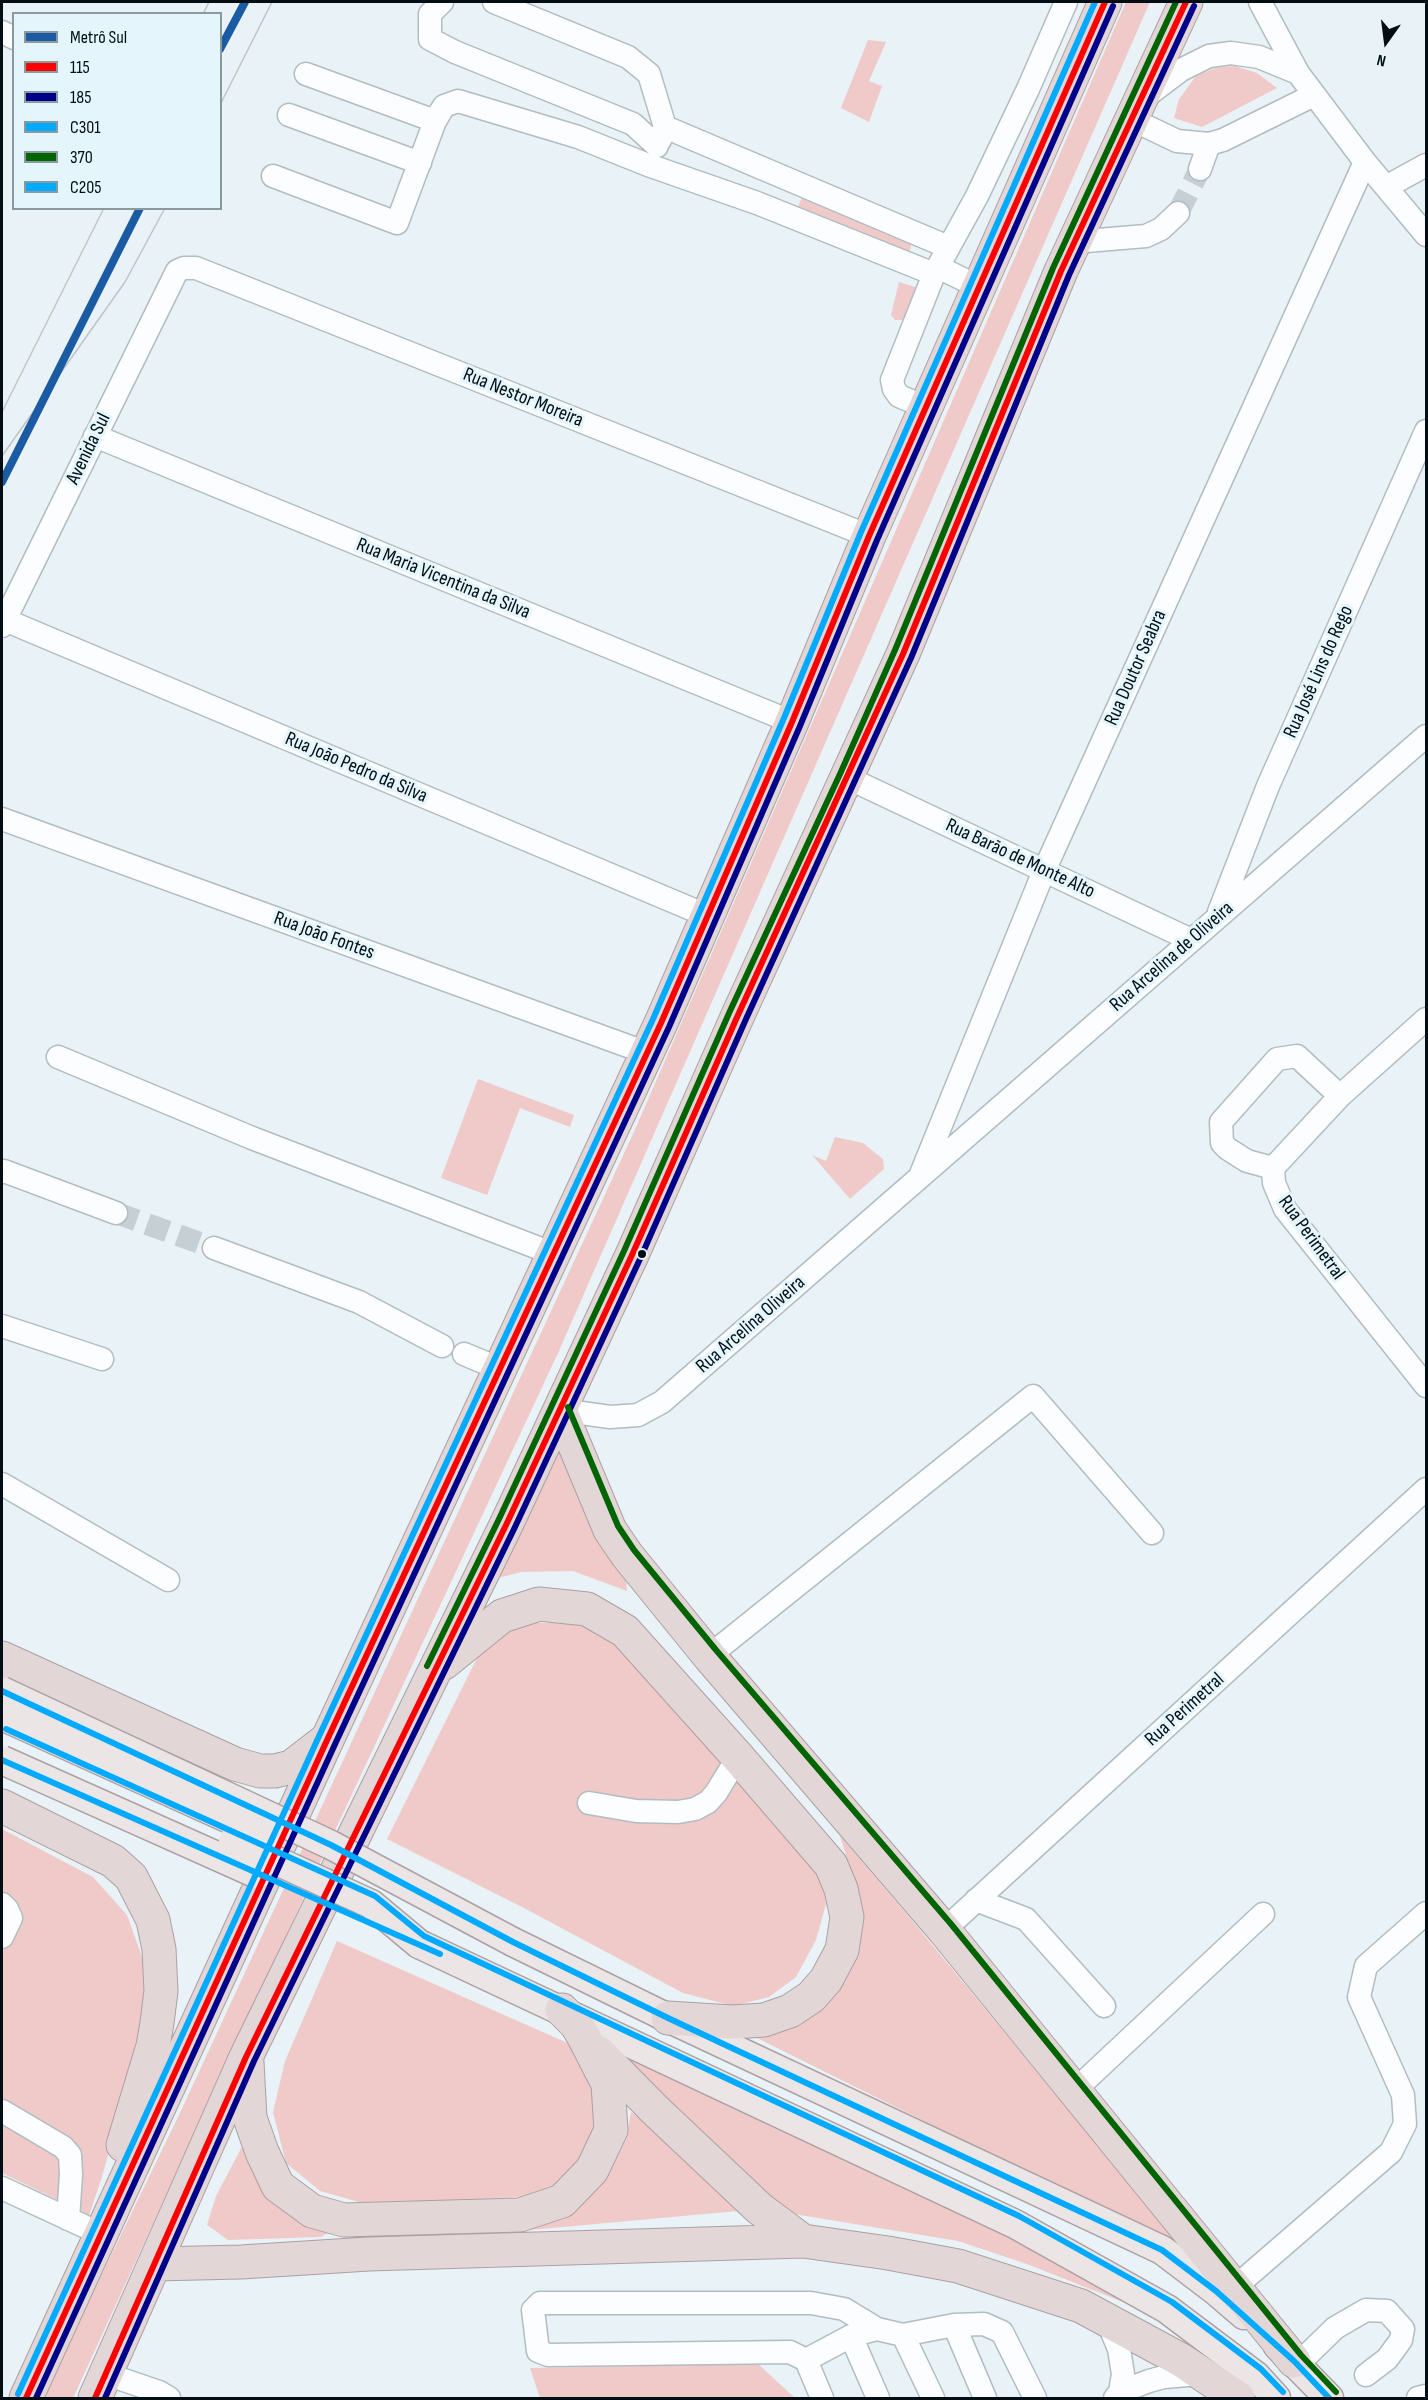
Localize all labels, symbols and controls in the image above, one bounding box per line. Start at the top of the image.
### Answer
legend [12,12,222,210]
north arrow [1356,12,1416,72]
text: Metrô Sul [70,27,127,48]
text: N [1375,50,1388,70]
text: 115 [70,57,90,78]
text: 185 [70,87,91,108]
text: C301 [70,117,101,138]
text: 370 [70,147,93,168]
text: C205 [70,177,102,198]
street label: Rua Nestor Moreira [459,363,587,433]
street label: Avenida Sul [62,410,116,488]
street label: Rua Maria Vicentina da Silva [353,533,533,625]
street label: Rua José Lins do Rego [1279,602,1359,742]
street label: Rua Doutor Seabra [1100,607,1172,729]
street label: Rua João Pedro da Silva [281,727,431,809]
street label: Rua Barão de Monte Alto [941,814,1099,904]
street label: Rua Arcelina de Oliveira [1105,897,1239,1017]
street label: Rua João Fontes [270,907,378,965]
street label: Rua Perimetral [1272,1191,1350,1285]
unlabelled marker [636,1248,648,1260]
street label: Rua Arcelina Oliveira [692,1271,810,1379]
street label: Rua Perimetral [1140,1668,1230,1752]

